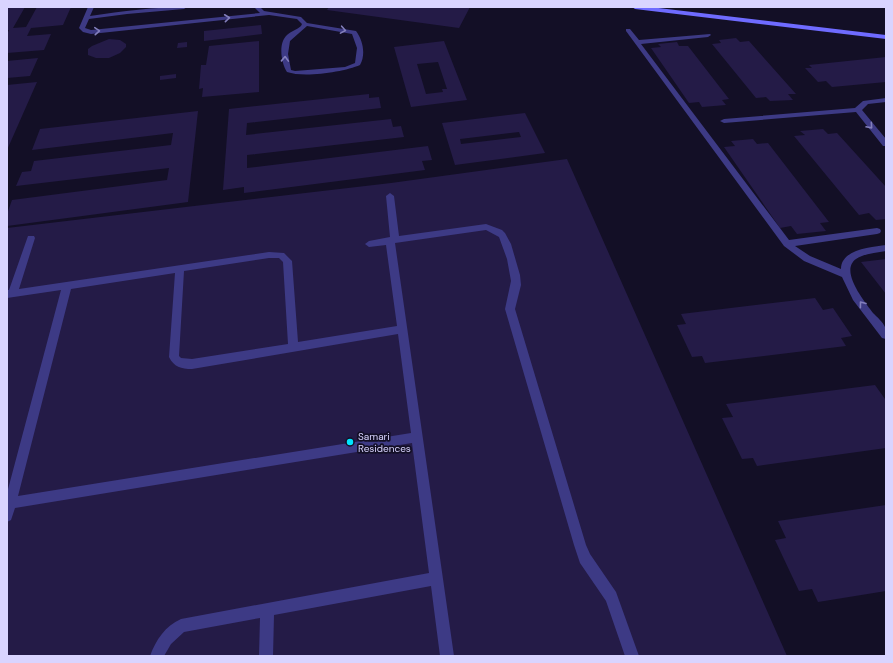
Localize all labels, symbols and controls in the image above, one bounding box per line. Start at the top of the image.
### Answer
one-way arrow [224,14,230,23]
one-way arrow [340,25,346,33]
one-way arrow [94,27,100,36]
one-way arrow [281,56,290,62]
one-way arrow [866,121,873,129]
one-way arrow [860,301,867,308]
place label: Samari Residences [358,430,411,455]
marker: Samari Residences [345,437,355,447]

